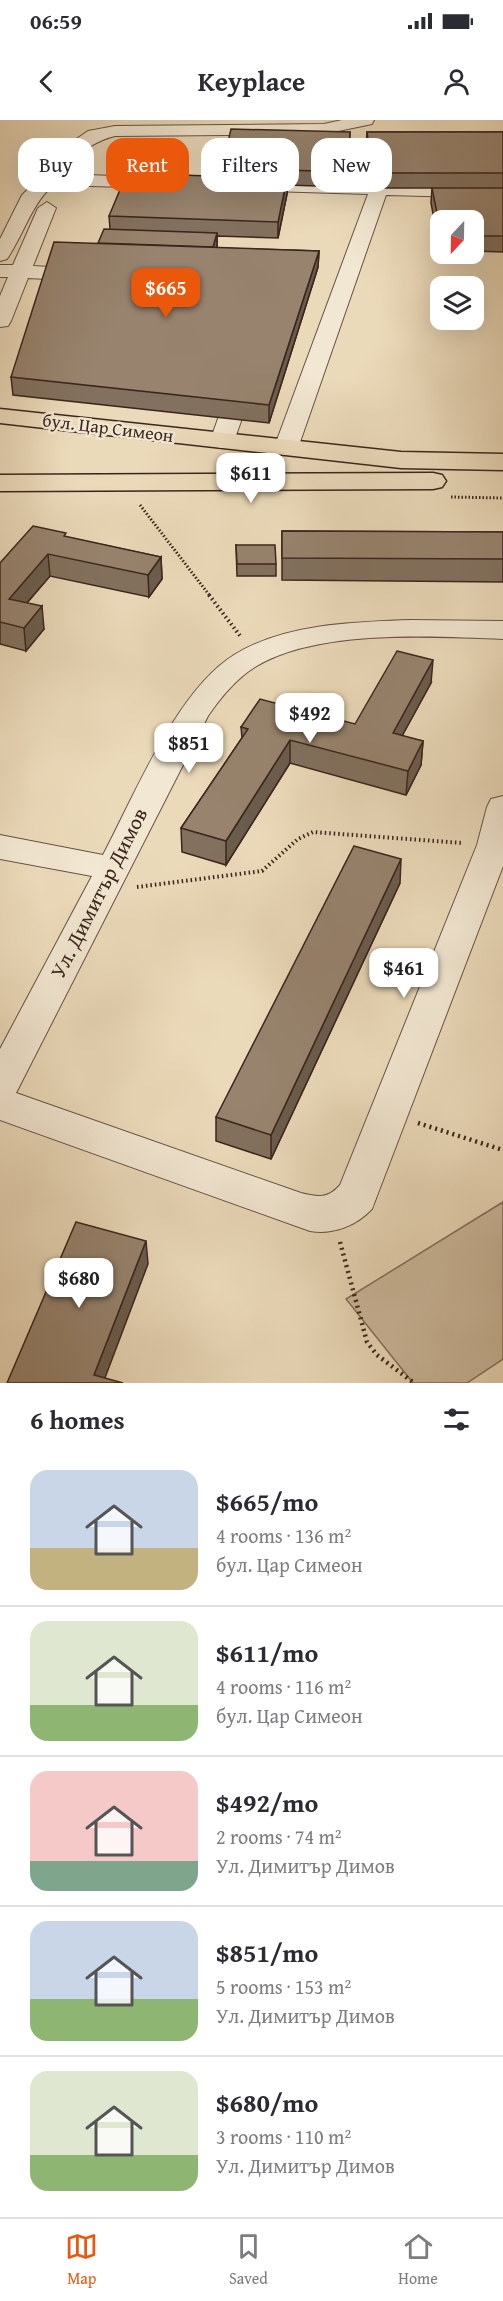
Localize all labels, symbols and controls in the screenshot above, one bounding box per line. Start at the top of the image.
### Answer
text: 06:59 [30,5,82,37]
text: Keyplace [198,61,305,101]
icon: back [30,65,63,98]
icon: person [440,65,473,98]
chip: Buy [18,138,94,192]
chip: Rent [106,138,189,192]
chip: Filters [201,138,299,192]
chip: New [311,138,392,192]
north arrow [430,210,484,264]
map controls [430,210,484,330]
pin: $665 [130,268,202,319]
text: $665 [145,273,187,302]
button: layers [430,276,484,330]
street label: бул. Цар Симеон [41,406,175,449]
pin: $611 [215,453,287,504]
text: $611 [230,458,272,487]
pin: $492 [274,693,346,744]
text: $492 [289,698,331,727]
pin: $851 [153,723,225,774]
text: $851 [168,728,210,757]
street label: Ул. Димитър Димов [42,802,155,983]
pin: $461 [368,948,440,999]
text: $461 [383,953,425,982]
pin: $680 [43,1258,115,1309]
text: $680 [58,1263,100,1292]
text: 6 homes [30,1400,125,1439]
icon: filters [440,1403,473,1436]
text: $665/mo [216,1482,318,1521]
icon: home [78,1494,150,1566]
text: 4 rooms · 136 m² [216,1521,351,1550]
text: бул. Цар Симеон [216,1550,363,1579]
text: $611/mo [216,1633,318,1672]
icon: home [78,1645,150,1717]
text: 4 rooms · 116 m² [216,1672,351,1701]
text: бул. Цар Симеон [216,1701,363,1730]
text: $492/mo [216,1783,318,1822]
icon: home [78,1795,150,1867]
text: 2 rooms · 74 m² [216,1822,342,1851]
text: Ул. Димитър Димов [216,1851,395,1880]
text: $851/mo [216,1933,318,1972]
icon: home [78,1945,150,2017]
text: 5 rooms · 153 m² [216,1972,351,2001]
text: Ул. Димитър Димов [216,2001,395,2030]
text: $680/mo [216,2083,318,2122]
icon: home [78,2095,150,2167]
text: 3 rooms · 110 m² [216,2122,351,2151]
text: Ул. Димитър Димов [216,2151,395,2180]
tab: Map [65,2230,98,2290]
tab: Saved [229,2230,268,2290]
tab: Home [398,2230,438,2290]

